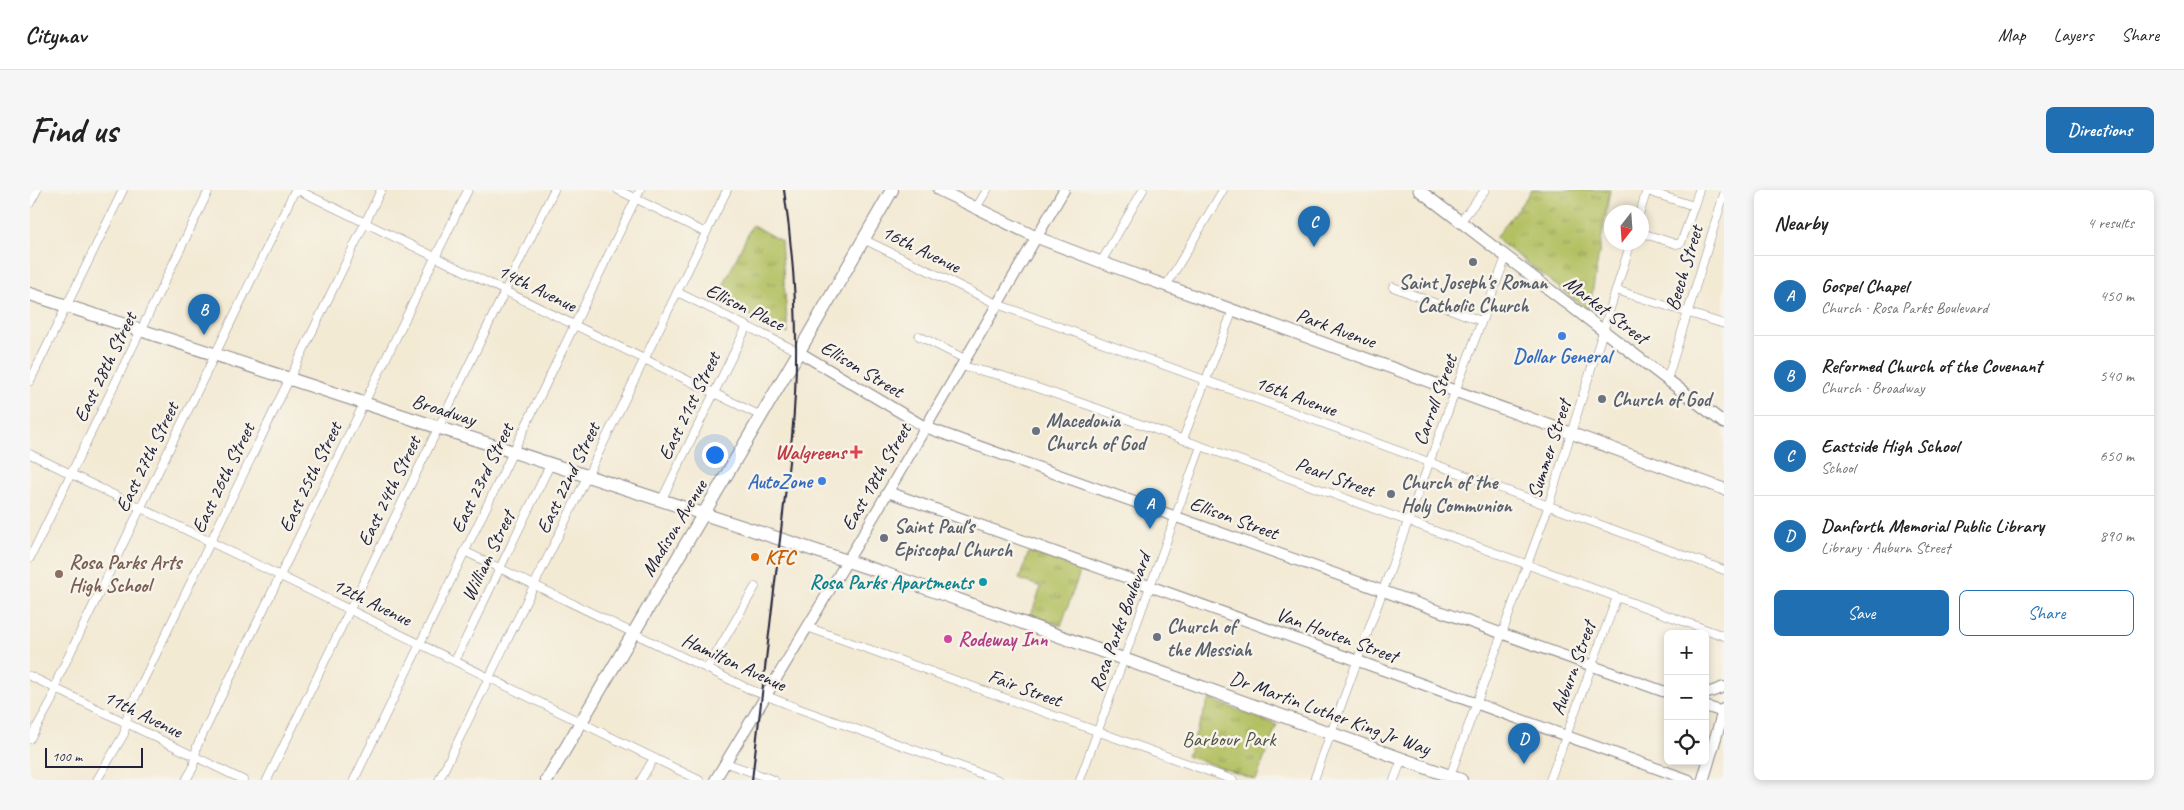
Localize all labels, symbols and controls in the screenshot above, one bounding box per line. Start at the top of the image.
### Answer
text: Citynav [25,20,86,50]
text: Map [1998,24,2026,46]
text: Layers [2054,24,2093,46]
text: Share [2121,24,2159,46]
button: Directions [2046,107,2154,153]
text: Find us [30,108,117,153]
north arrow [1604,205,1649,250]
pin: C [1298,206,1330,247]
text: Nearby [1774,210,1827,236]
text: 4 results [2087,213,2134,233]
street label: 16th Avenue [877,219,966,279]
street label: Beech Street [1659,220,1709,314]
marker: Saint Joseph's Roman Catholic Church [1467,256,1479,268]
street label: 14th Avenue [493,258,582,318]
place label: Saint Joseph's Roman Catholic Church [1399,270,1549,318]
street label: Market Street [1559,270,1656,352]
text: Gospel Chapel [1821,274,1908,298]
street label: Ellison Place [702,277,789,337]
text: A [1786,286,1794,306]
text: 450 m [2100,286,2134,306]
pin: B [188,294,220,335]
text: Church · Rosa Parks Boulevard [1821,298,1988,318]
street label: Park Avenue [1293,302,1381,354]
street label: East 28th Street [68,306,143,426]
marker: Dollar General [1556,330,1568,342]
street label: Ellison Street [816,335,910,405]
place label: Dollar General [1513,344,1614,369]
street label: East 21st Street [652,346,727,464]
street label: Carroll Street [1407,349,1464,449]
text: Reformed Church of the Covenant [1821,354,2042,378]
text: B [1786,366,1794,386]
text: 540 m [2100,366,2134,386]
street label: 16th Avenue [1252,370,1341,423]
text: Church · Broadway [1821,378,1925,398]
place label: Church of God [1612,387,1715,412]
street label: Broadway [409,388,481,433]
street label: Summer Street [1521,393,1578,501]
marker: Church of God [1596,393,1608,405]
street label: East 27th Street [110,396,185,516]
place label: Macedonia Church of God [1046,408,1149,456]
street label: East 25th Street [273,416,348,536]
street label: East 22nd Street [530,416,607,538]
street label: East 26th Street [186,417,261,537]
street label: East 23rd Street [445,417,520,537]
street label: East 18th Street [835,417,918,535]
marker: Macedonia Church of God [1030,425,1042,437]
street label: East 24th Street [352,430,427,550]
text: Eastside High School [1821,434,1959,458]
place label: Walgreens [775,440,848,465]
your location [702,442,728,468]
marker: Walgreens [850,446,862,458]
text: C [1786,446,1794,466]
text: 650 m [2100,446,2134,466]
street label: Pearl Street [1292,451,1380,504]
text: School [1821,458,1855,478]
place label: AutoZone [747,469,814,494]
place label: Church of the Holy Communion [1401,470,1513,519]
street label: Madison Avenue [635,474,713,581]
marker: AutoZone [816,475,828,487]
pin: A [1134,488,1166,529]
marker: Church of the Holy Communion [1385,488,1397,500]
street label: Ellison Street [1187,491,1284,546]
street label: William Street [455,504,522,605]
place label: Saint Paul's Episcopal Church [894,514,1013,562]
text: Danforth Memorial Public Library [1821,514,2044,538]
text: D [1785,526,1795,546]
text: 890 m [2100,526,2134,546]
marker: Saint Paul's Episcopal Church [878,532,890,544]
text: Library · Auburn Street [1821,538,1950,558]
place label: KFC [765,545,798,570]
street label: Rosa Parks Boulevard [1083,547,1158,694]
place label: Rosa Parks Arts High School [69,550,183,598]
marker: KFC [749,551,761,563]
marker: Rosa Parks Arts High School [53,568,65,580]
place label: Rosa Parks Apartments [809,570,975,595]
street label: 12th Avenue [328,572,417,632]
marker: Rosa Parks Apartments [977,576,989,588]
button: Save [1774,590,1949,636]
button: Share [1959,590,2134,636]
street label: Van Houten Street [1273,601,1404,670]
place label: Church of the Messiah [1167,614,1253,662]
street label: Auburn Street [1545,615,1603,718]
street label: Hamilton Avenue [678,627,791,698]
place label: Rodeway Inn [958,627,1048,652]
map controls [1664,630,1709,765]
button: + [1664,630,1709,675]
marker: Church of the Messiah [1151,631,1163,643]
marker: Rodeway Inn [942,633,954,645]
street label: Fair Street [985,663,1067,714]
street label: Dr Martin Luther King Jr Way [1226,665,1435,761]
button: − [1664,675,1709,720]
street label: 11th Avenue [99,684,188,744]
button: locate [1664,720,1709,765]
pin: D [1508,723,1540,764]
park label: Barbour Park [1182,727,1277,752]
scale bar [45,745,142,768]
text: 100 m [52,748,82,765]

